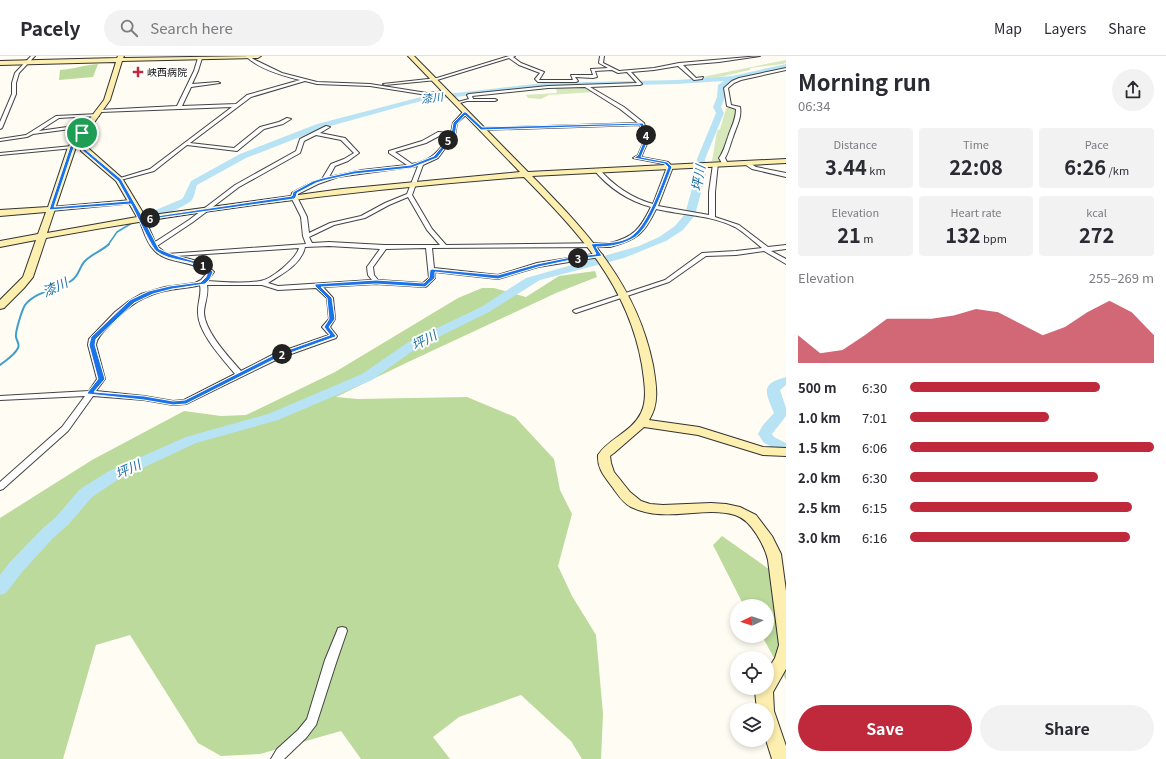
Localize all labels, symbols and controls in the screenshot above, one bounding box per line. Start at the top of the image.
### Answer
search box [104,10,384,46]
text: Pacely [20,14,80,41]
icon: search [118,17,140,39]
text: Search here [150,17,233,38]
text: Map [994,18,1022,38]
text: Layers [1044,18,1086,38]
text: Share [1108,18,1146,38]
place label: 峡西病院 [147,64,187,79]
text: Morning run [798,65,931,97]
marker: 峡西病院 [132,66,144,78]
button: share [1112,69,1154,111]
water label: 漆川 [420,88,445,106]
text: 06:34 [798,96,830,115]
pin [65,116,99,150]
icon: arrive [71,122,93,144]
pin: 4 [636,125,656,145]
text: 4 [643,127,649,143]
pin: 5 [438,130,458,150]
text: 5 [445,132,451,148]
text: Distance [834,136,877,152]
text: Time [963,136,989,152]
text: Pace [1085,136,1109,152]
text: 3.44 [825,152,867,181]
text: 22:08 [949,152,1003,181]
text: 6:26 [1064,152,1106,181]
water label: 坪川 [686,161,709,192]
text: km [867,162,886,178]
text: /km [1106,162,1129,178]
text: Elevation [831,204,879,220]
text: Heart rate [951,204,1001,220]
text: kcal [1086,204,1107,220]
pin: 6 [140,208,160,228]
text: 6 [147,210,153,226]
text: 21 [837,220,861,249]
text: 132 [945,220,981,249]
text: 272 [1079,220,1114,249]
text: m [861,230,873,246]
text: bpm [981,230,1007,246]
pin: 3 [568,248,588,268]
text: 3 [575,250,581,266]
pin: 1 [193,255,213,275]
text: 1 [200,257,206,273]
text: Elevation [798,268,854,287]
text: 255–269 m [1089,268,1154,287]
water label: 漆川 [39,272,72,301]
water label: 坪川 [408,324,441,354]
pin: 2 [272,344,292,364]
text: 2 [279,346,285,362]
text: 500 m [798,378,837,397]
text: 6:30 [862,378,887,397]
text: 1.0 km [798,408,841,427]
text: 7:01 [862,408,887,427]
text: 1.5 km [798,438,841,457]
text: 6:06 [862,438,887,457]
water label: 坪川 [112,454,145,483]
text: 2.0 km [798,468,841,487]
text: 6:30 [862,468,887,487]
text: 2.5 km [798,498,841,517]
text: 6:15 [862,498,887,517]
text: 3.0 km [798,528,841,547]
text: 6:16 [862,528,887,547]
north arrow [730,599,774,643]
map controls [730,599,774,747]
button: locate [730,651,774,695]
button: layers [730,703,774,747]
button: Save [798,705,972,751]
button: Share [980,705,1154,751]

